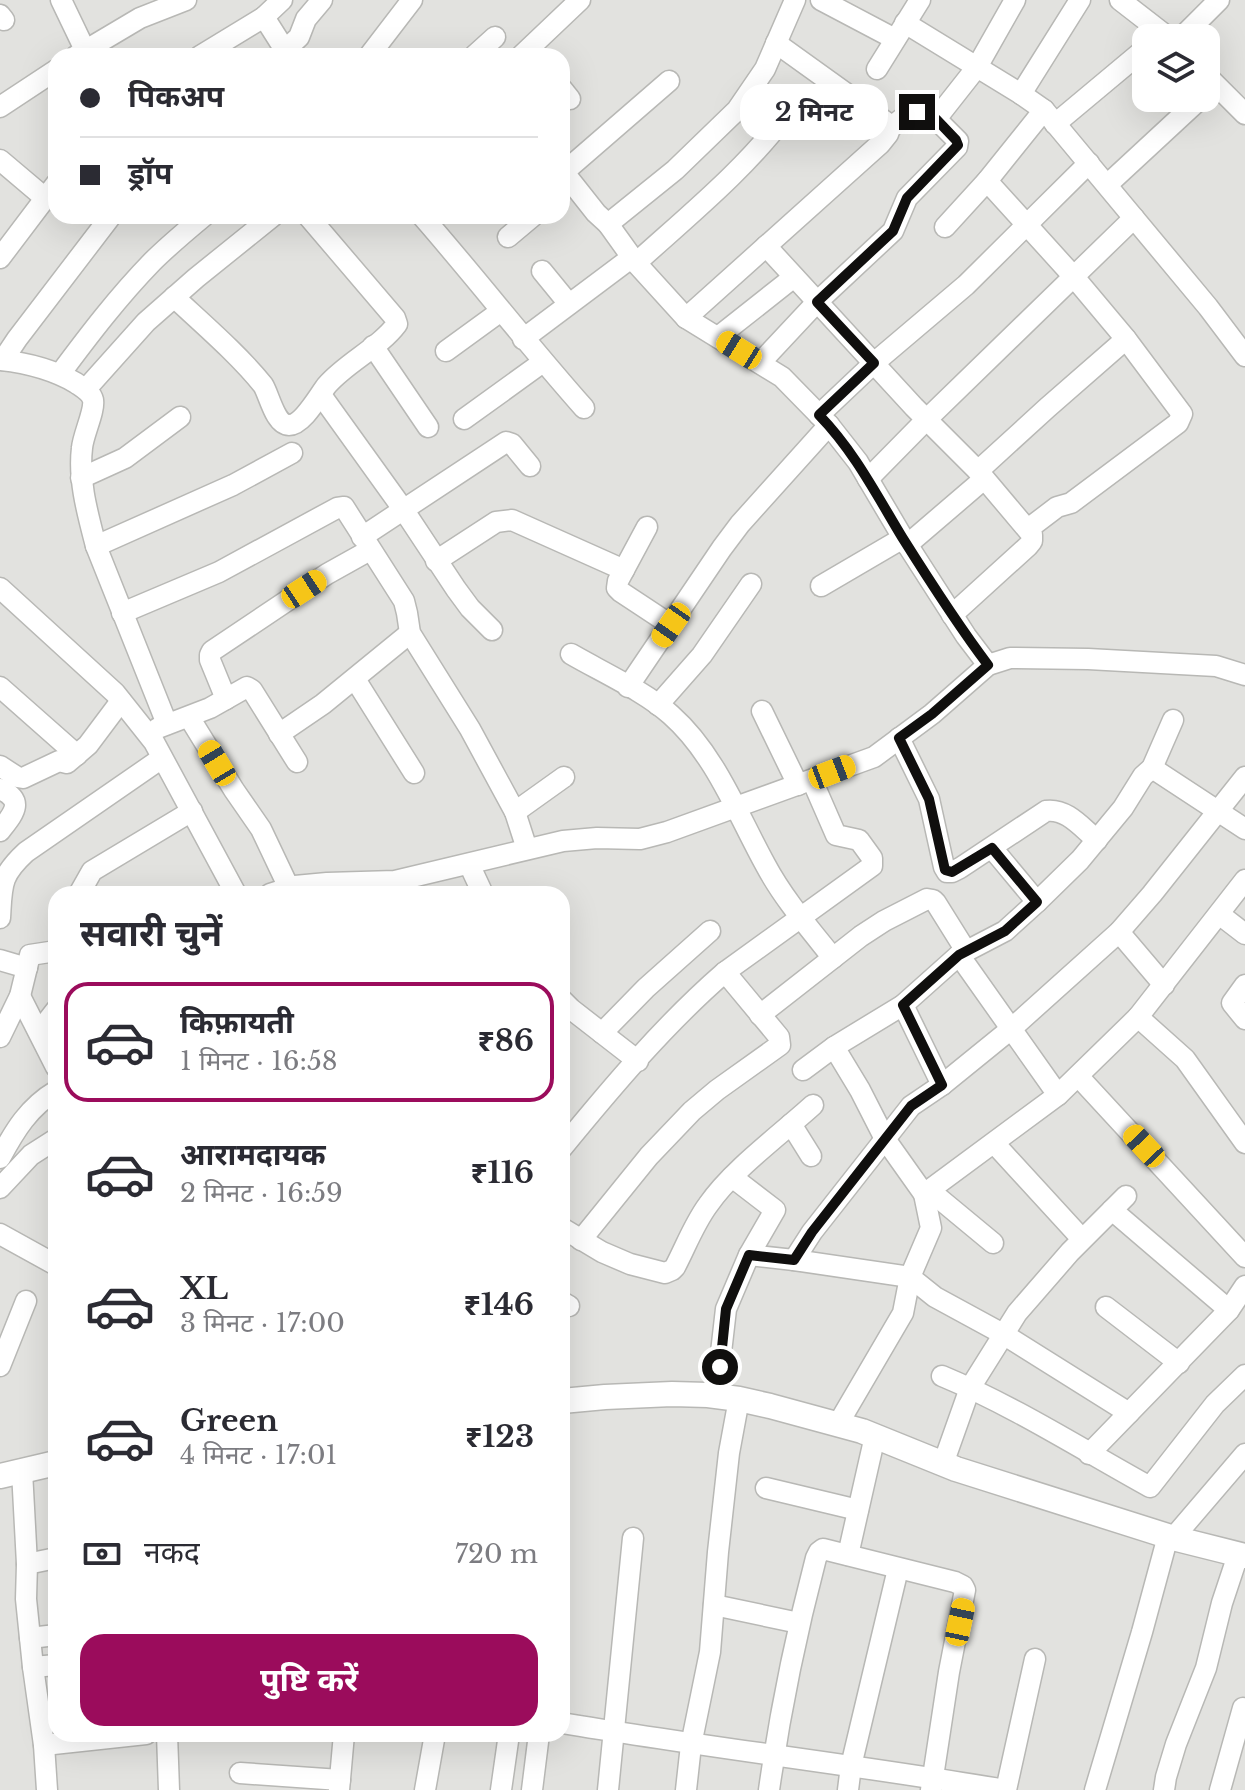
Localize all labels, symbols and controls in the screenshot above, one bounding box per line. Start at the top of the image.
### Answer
map controls [1132,24,1220,112]
button: layers [1132,24,1220,112]
text: पिकअप [128,78,224,115]
callout: 2 मिनट [741,84,889,140]
route end [899,94,935,130]
text: 2 मिनट [775,96,853,128]
text: ड्रॉप [128,155,172,192]
car [712,327,766,373]
car [277,566,331,612]
car [647,598,695,652]
car [194,736,240,790]
car [805,752,859,792]
text: सवारी चुनें [80,911,222,956]
text: किफ़ायती [180,1004,294,1041]
icon: car [84,1006,156,1078]
text: ₹86 [478,1022,534,1059]
text: 1 मिनट · 16:58 [180,1045,337,1077]
car [1119,1120,1169,1172]
text: आरामदायक [180,1136,326,1173]
icon: car [84,1138,156,1210]
text: ₹116 [470,1154,534,1191]
text: 2 मिनट · 16:59 [180,1177,343,1209]
icon: car [84,1270,156,1342]
text: XL [180,1270,228,1307]
text: ₹146 [464,1286,534,1323]
text: 3 मिनट · 17:00 [180,1307,345,1339]
route start [702,1349,738,1385]
icon: car [84,1402,156,1474]
text: Green [180,1402,278,1439]
text: ₹123 [465,1418,534,1455]
text: 4 मिनट · 17:01 [180,1439,337,1471]
icon: cash [80,1532,124,1576]
text: नकद [144,1534,200,1571]
text: 720 m [455,1538,538,1570]
car [943,1596,977,1648]
button: पुष्टि करें [80,1634,538,1726]

